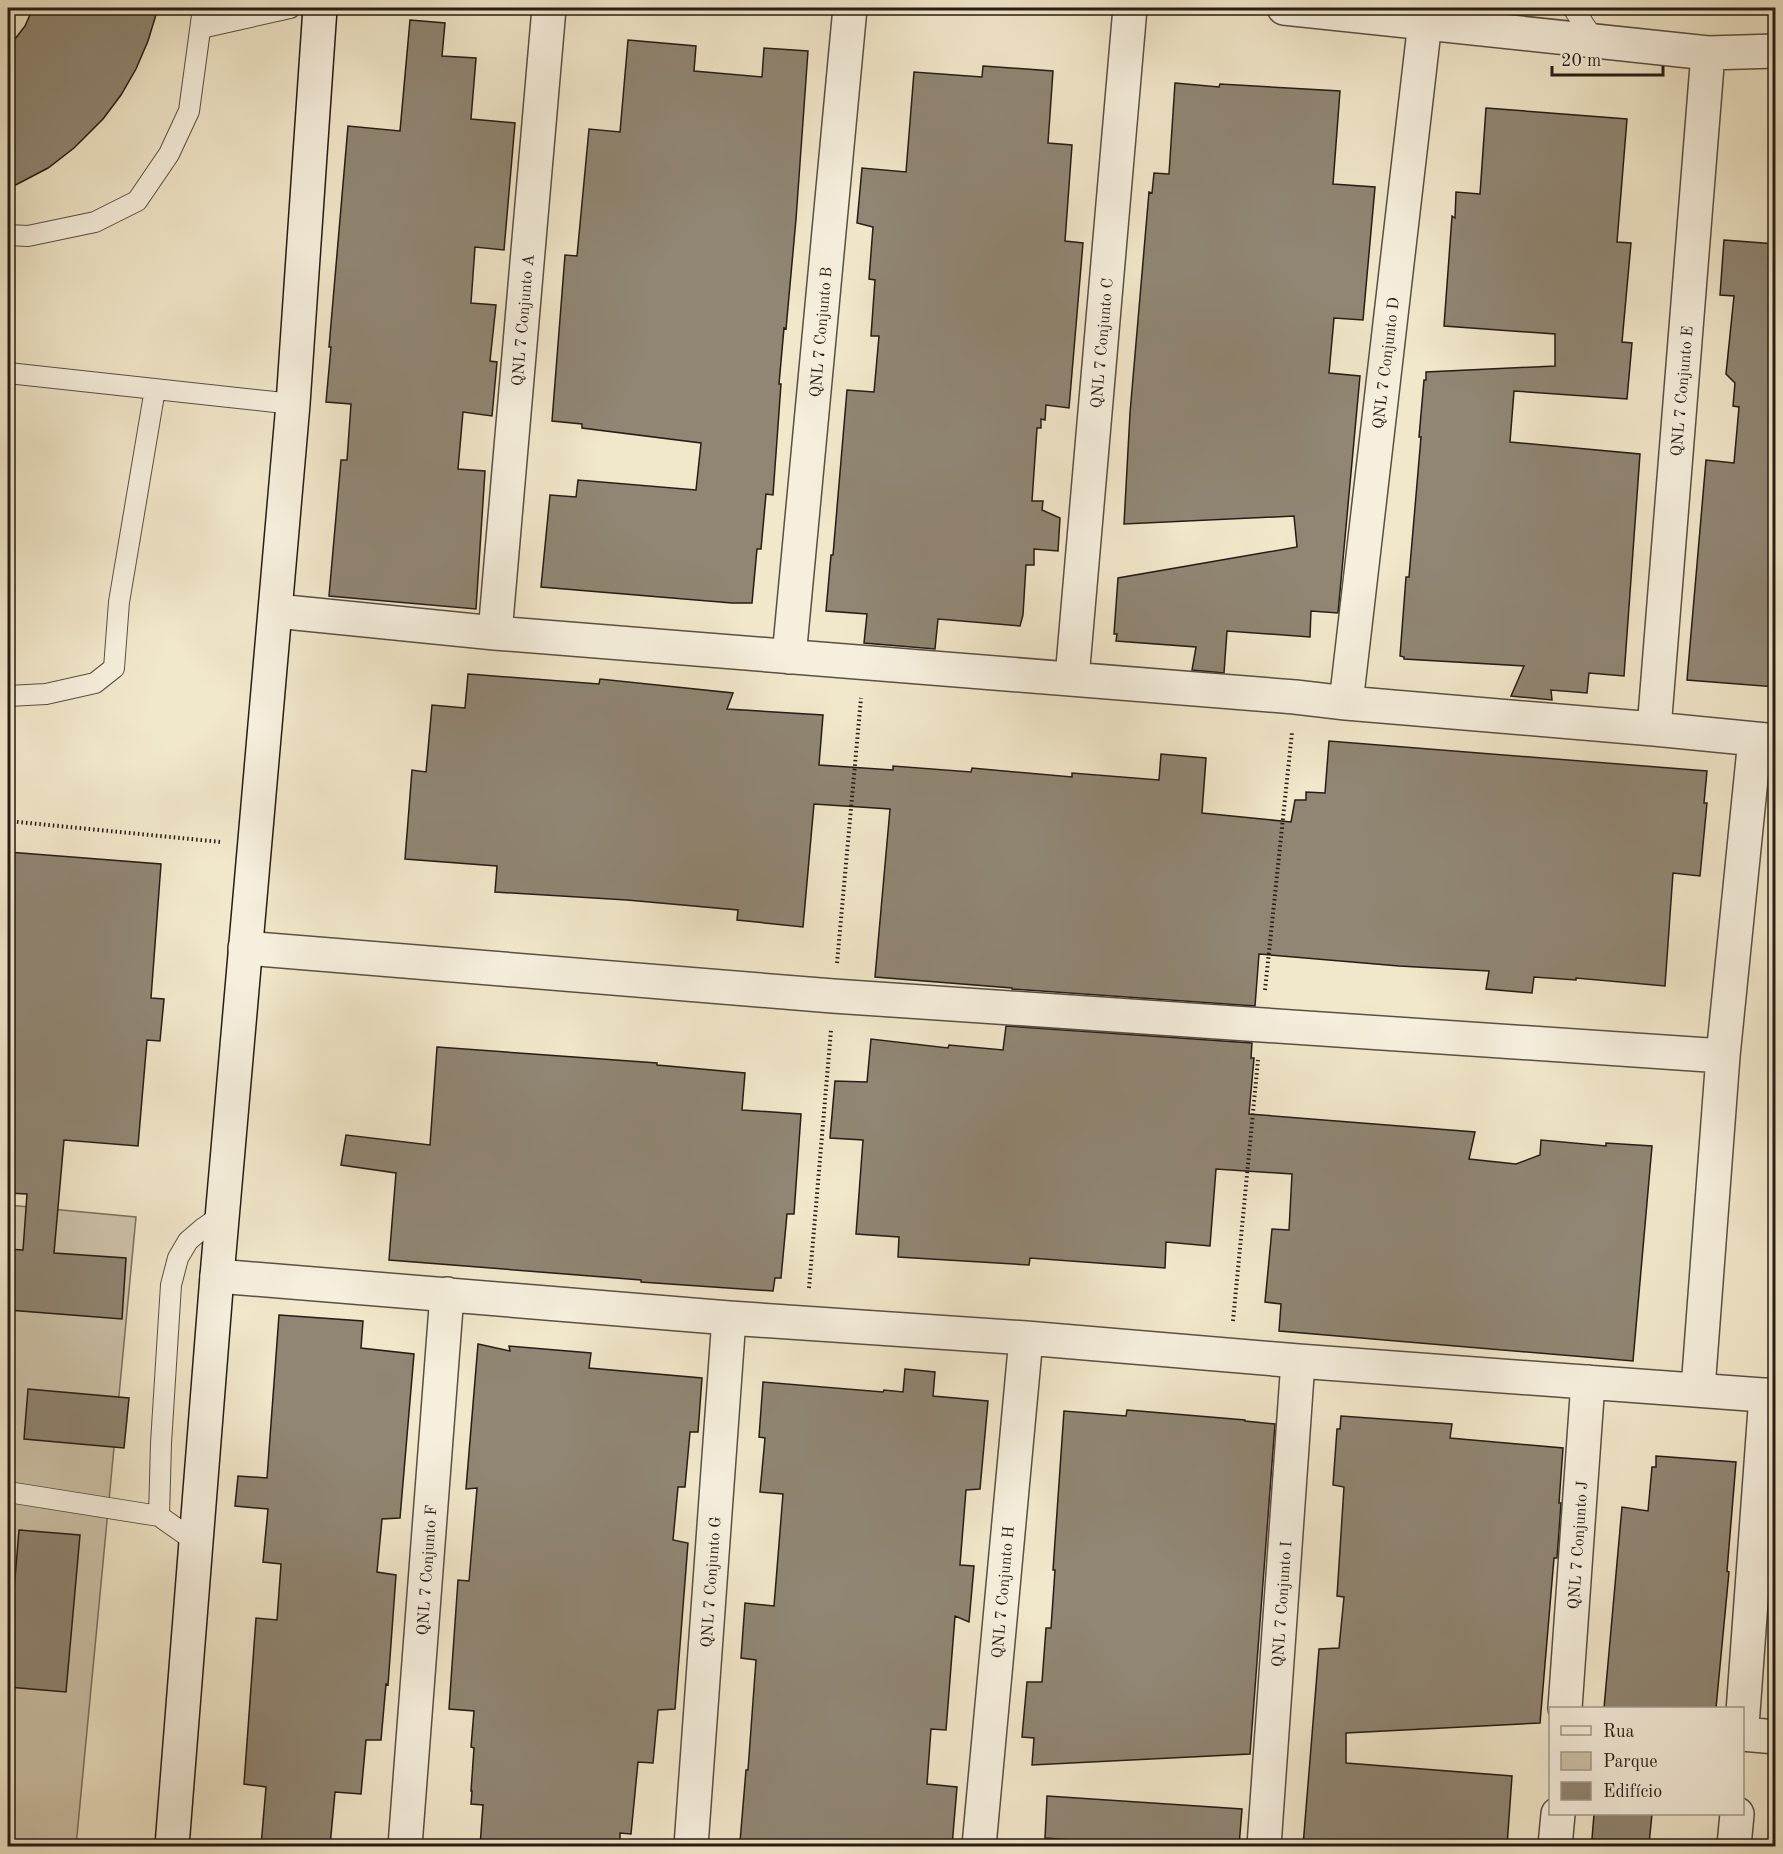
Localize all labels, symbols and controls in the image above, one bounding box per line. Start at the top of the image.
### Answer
scale bar [1552,39,1663,77]
text: 20 m [1561,52,1601,70]
street label: QNL 7 Conjunto A [510,254,538,387]
street label: QNL 7 Conjunto B [808,266,836,398]
street label: QNL 7 Conjunto C [1089,277,1117,409]
street label: QNL 7 Conjunto D [1371,296,1403,430]
street label: QNL 7 Conjunto E [1669,325,1697,457]
street label: QNL 7 Conjunto J [1567,1480,1591,1610]
street label: QNL 7 Conjunto F [415,1504,441,1636]
street label: QNL 7 Conjunto G [699,1515,725,1648]
street label: QNL 7 Conjunto H [990,1525,1018,1659]
street label: QNL 7 Conjunto I [1271,1541,1295,1668]
legend [1549,1707,1744,1815]
text: Rua [1603,1723,1634,1741]
text: Parque [1603,1753,1658,1771]
text: Edifício [1603,1783,1662,1801]

